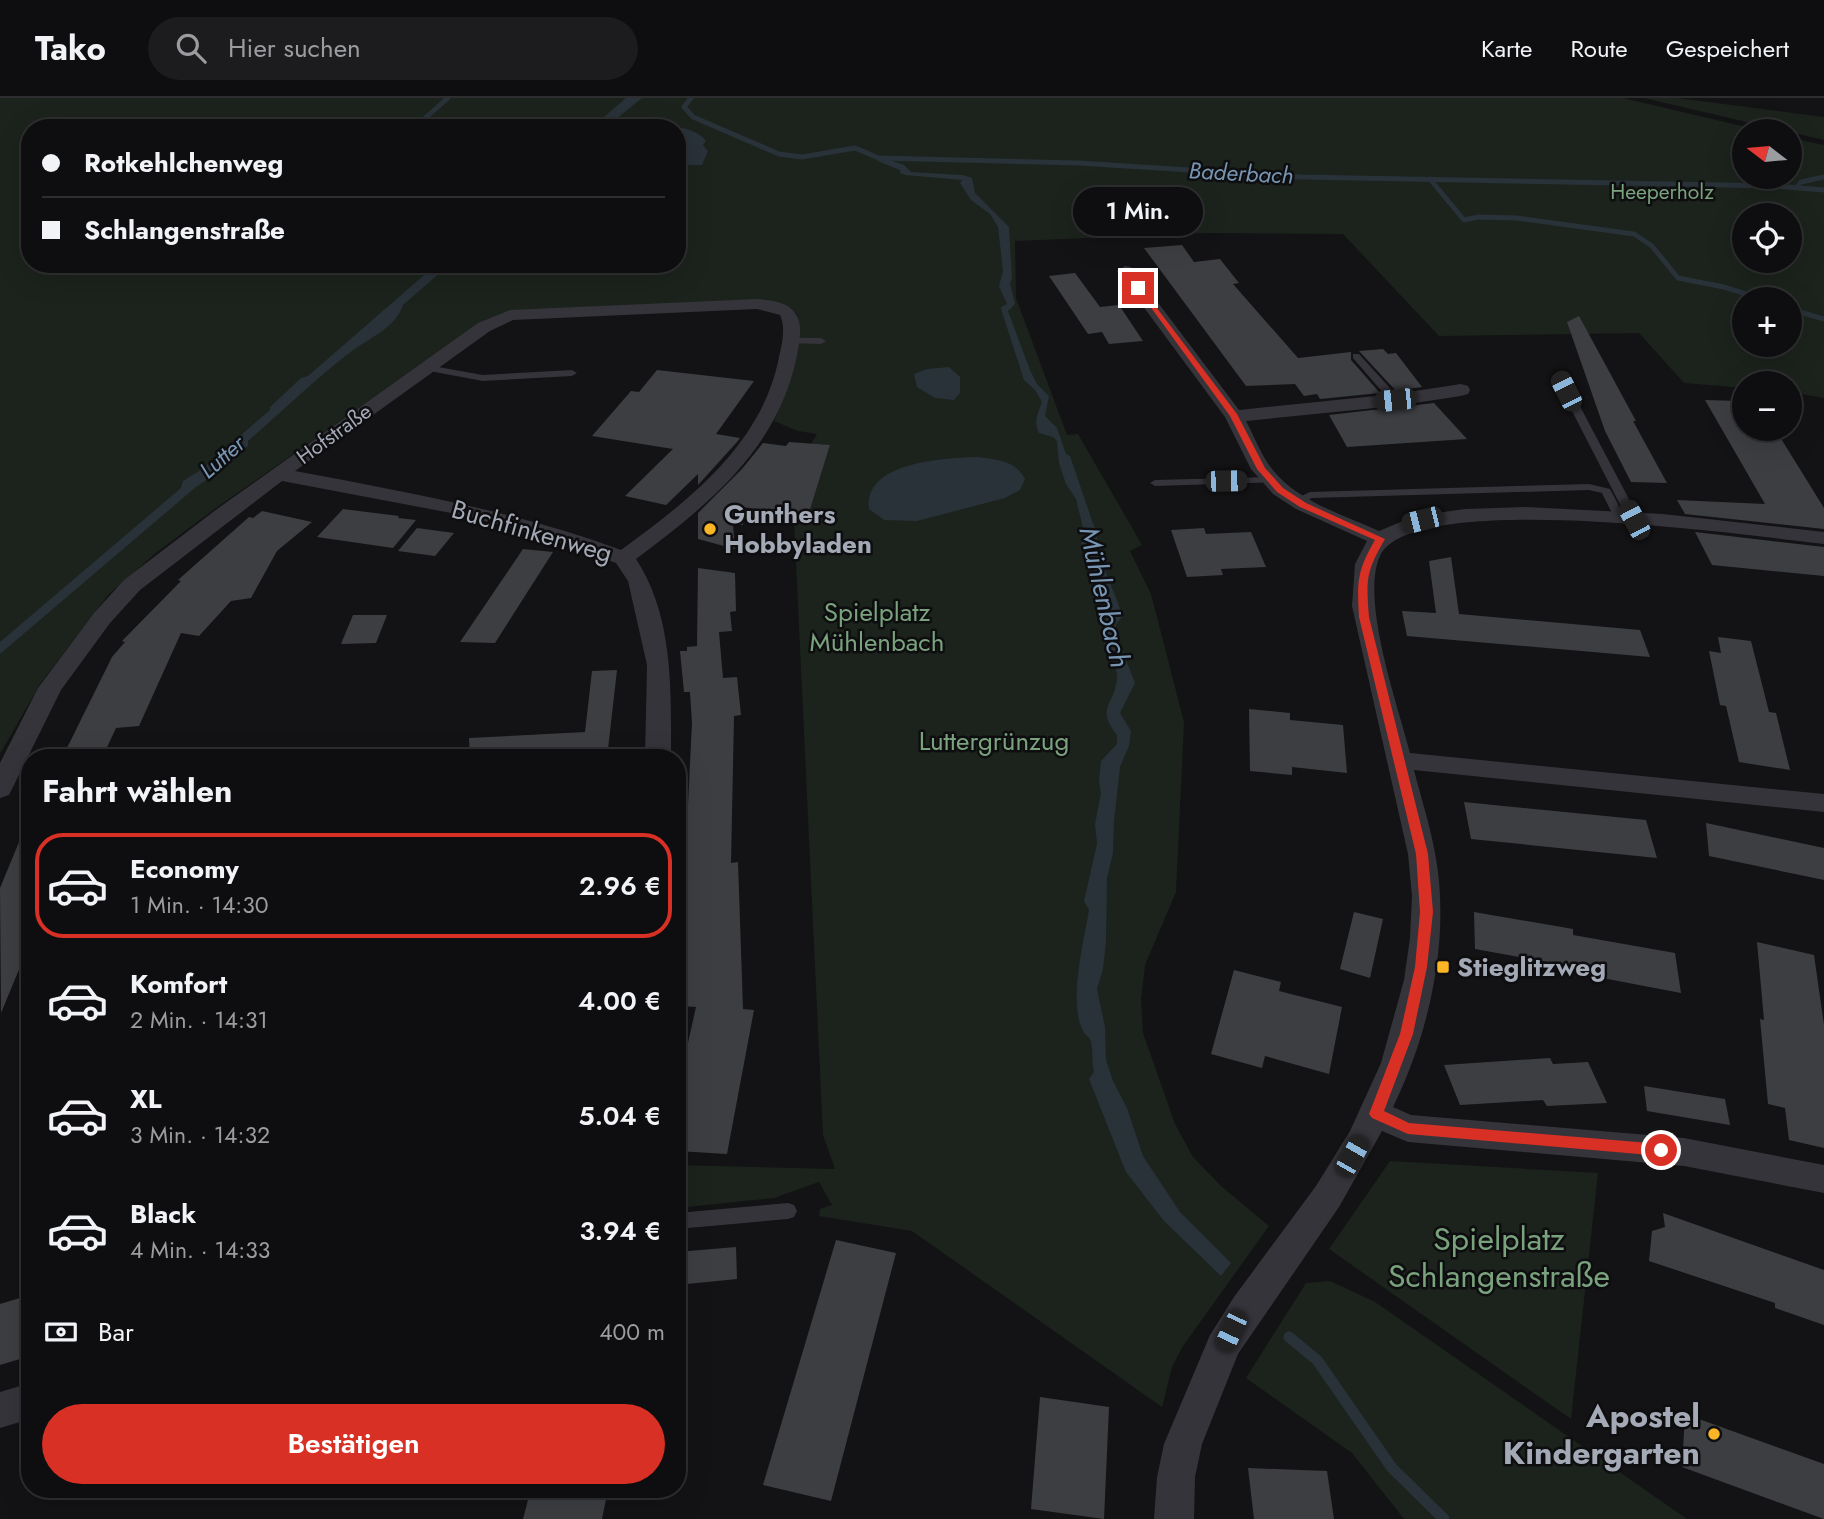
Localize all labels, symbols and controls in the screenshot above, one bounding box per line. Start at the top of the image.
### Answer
search box [148,17,638,80]
text: Tako [35,25,106,72]
icon: search [172,29,210,67]
text: Hier suchen [228,29,361,67]
text: Karte [1481,31,1532,66]
text: Route [1570,31,1628,66]
text: Gespeichert [1666,31,1789,66]
north arrow [1732,119,1802,189]
map controls [1732,119,1802,441]
text: Rotkehlchenweg [84,144,283,182]
water label: Baderbach [1188,153,1294,193]
park label: Heeperholz [1610,177,1714,207]
callout: 1 Min. [1073,186,1203,236]
text: 1 Min. [1106,194,1170,228]
button: locate [1732,203,1802,273]
text: Schlangenstraße [84,211,285,249]
route end [1122,272,1154,304]
button: + [1732,287,1802,357]
car [1548,368,1585,414]
button: − [1732,371,1802,441]
car [1374,387,1417,413]
street label: Hofstraße [290,396,378,471]
water label: Lutter [192,427,253,487]
car [1205,470,1248,492]
street label: Buchfinkenweg [447,490,617,572]
place label: Gunthers Hobbyladen [724,495,872,563]
car [1615,497,1654,543]
car [1400,505,1445,535]
marker: Gunthers Hobbyladen [702,521,718,537]
water label: Mühlenbach [1068,523,1141,672]
park label: Spielplatz Mühlenbach [810,593,944,661]
park label: Luttergrünzug [919,722,1069,760]
text: Fahrt wählen [42,768,232,814]
text: Economy [130,850,239,888]
icon: car [46,854,109,917]
text: 2.96 € [579,867,661,905]
text: 1 Min. · 14:30 [130,888,269,922]
place label: Stieglitzweg [1457,948,1606,986]
marker: Stieglitzweg [1435,959,1451,975]
text: Komfort [130,965,227,1003]
icon: car [46,969,109,1032]
text: 4.00 € [578,982,661,1020]
text: 2 Min. · 14:31 [130,1003,268,1037]
text: XL [130,1080,162,1118]
icon: car [46,1084,109,1147]
text: 5.04 € [579,1097,661,1135]
text: 3 Min. · 14:32 [130,1118,270,1152]
car [1333,1133,1372,1179]
route start [1645,1134,1677,1166]
text: Black [130,1195,196,1233]
icon: car [46,1199,109,1262]
text: 3.94 € [580,1212,661,1250]
park label: Spielplatz Schlangenstraße [1388,1216,1610,1299]
text: 4 Min. · 14:33 [130,1233,270,1267]
car [1213,1308,1250,1354]
icon: cash [42,1313,80,1351]
text: Bar [98,1313,134,1351]
text: 400 m [599,1315,665,1349]
place label: Apostel Kindergarten [1503,1393,1700,1476]
button: Bestätigen [42,1404,665,1484]
marker: Apostel Kindergarten [1706,1426,1722,1442]

